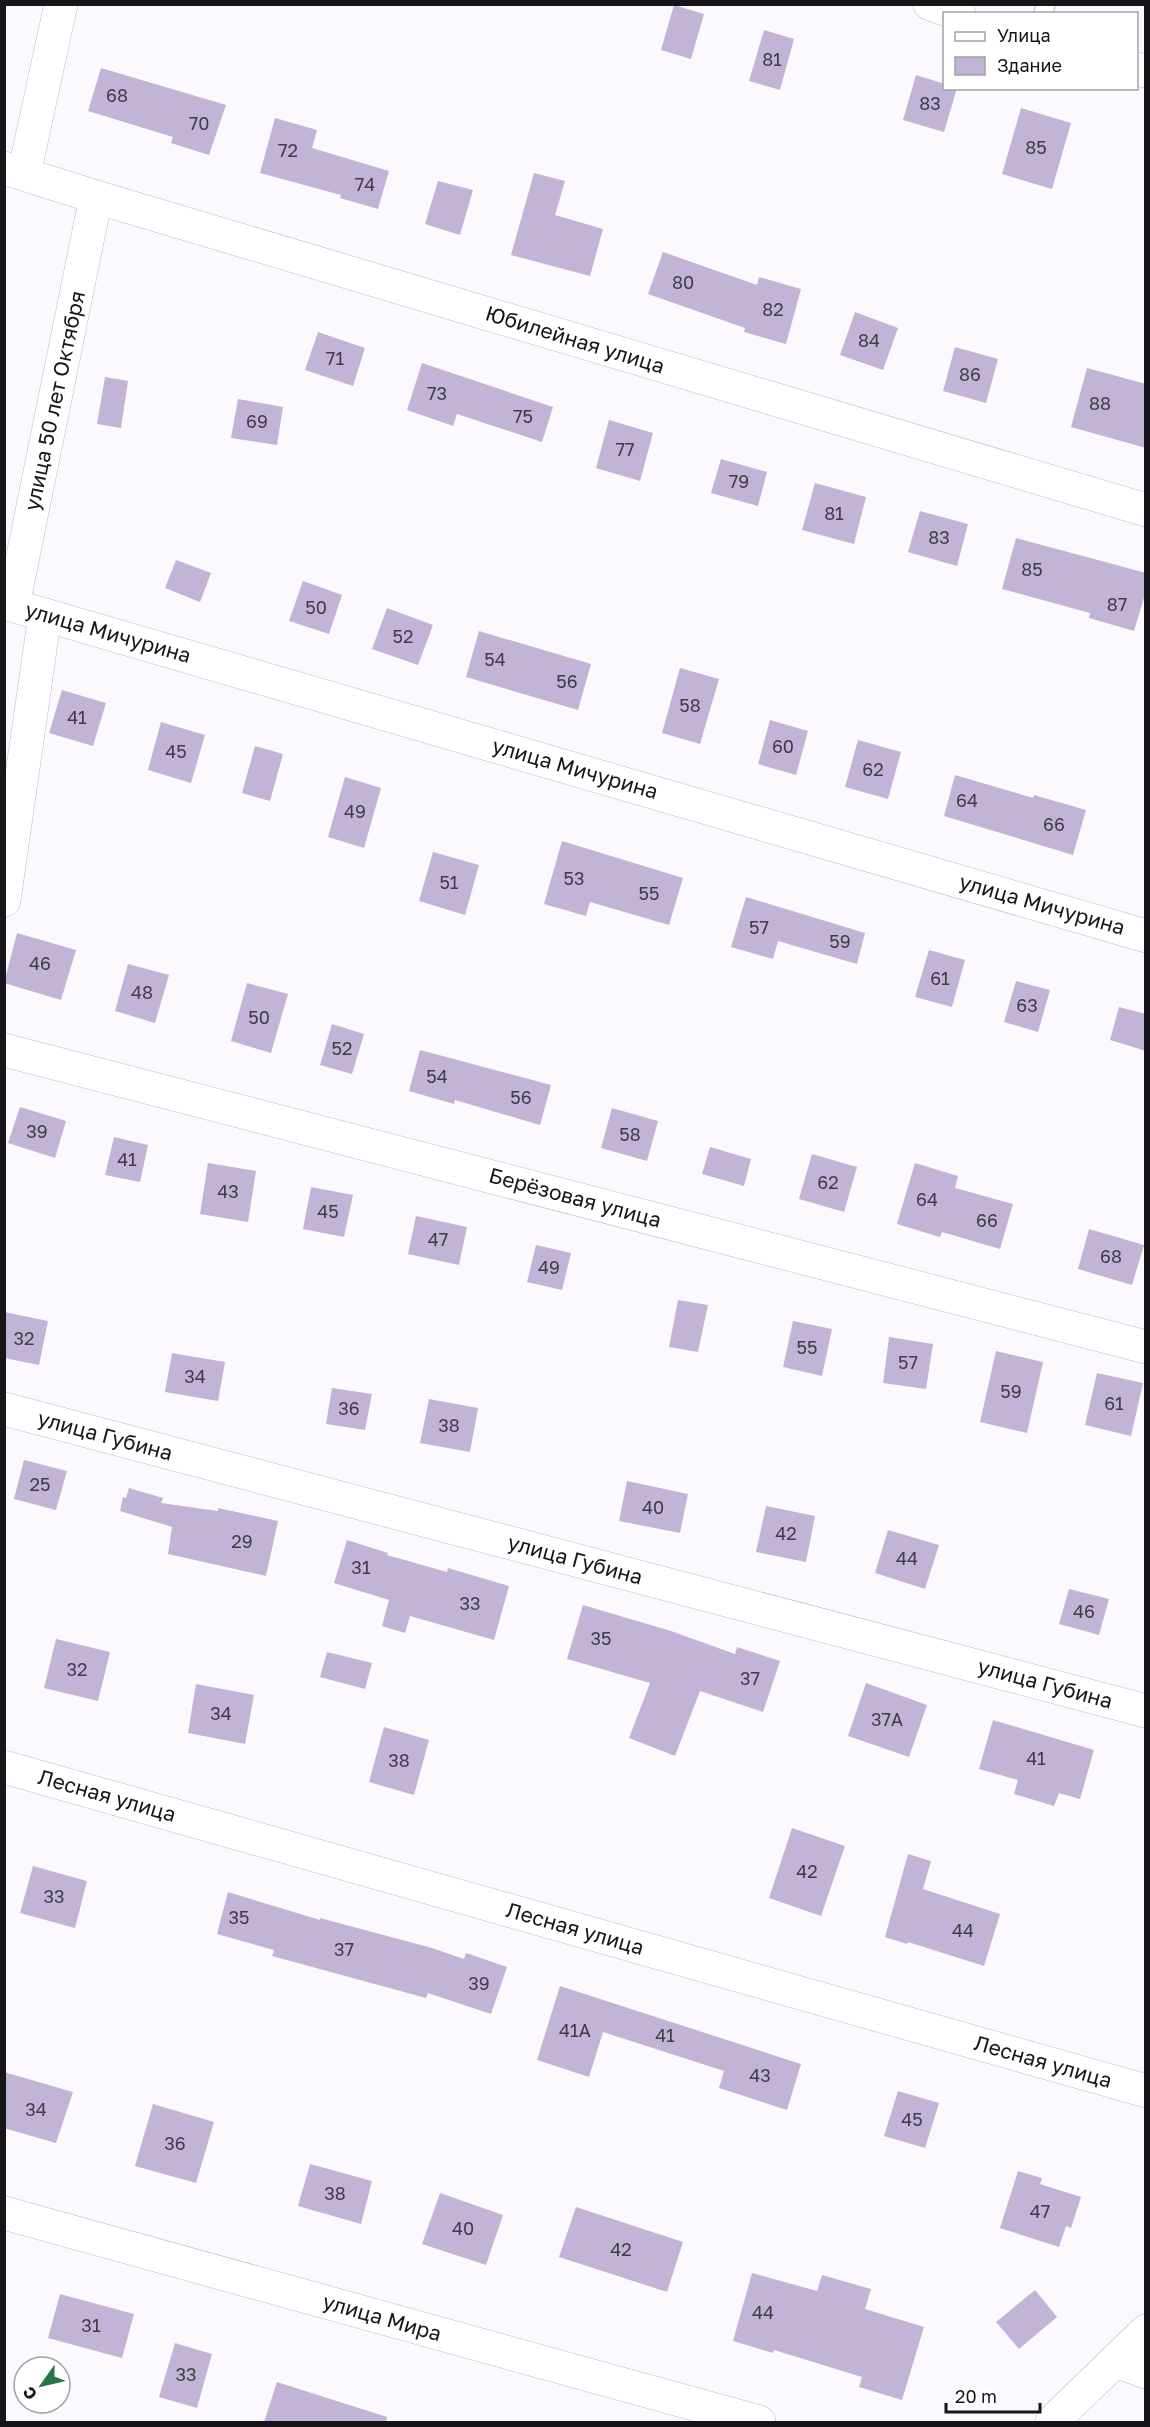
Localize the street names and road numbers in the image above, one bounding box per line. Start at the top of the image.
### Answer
street label: улица 50 лет Октября [18,288,90,513]
street label: Юбилейная улица [483,299,668,379]
street label: улица Мичурина [22,596,194,668]
street label: улица Мичурина [489,732,661,804]
street label: улица Мичурина [956,868,1128,940]
street label: Берёзовая улица [486,1162,664,1233]
street label: улица Губина [35,1405,176,1466]
street label: улица Губина [505,1529,646,1590]
street label: улица Губина [975,1653,1116,1714]
street label: Лесная улица [35,1763,179,1827]
street label: Лесная улица [503,1896,647,1960]
street label: Лесная улица [971,2029,1115,2093]
street label: улица Мира [320,2288,445,2346]

